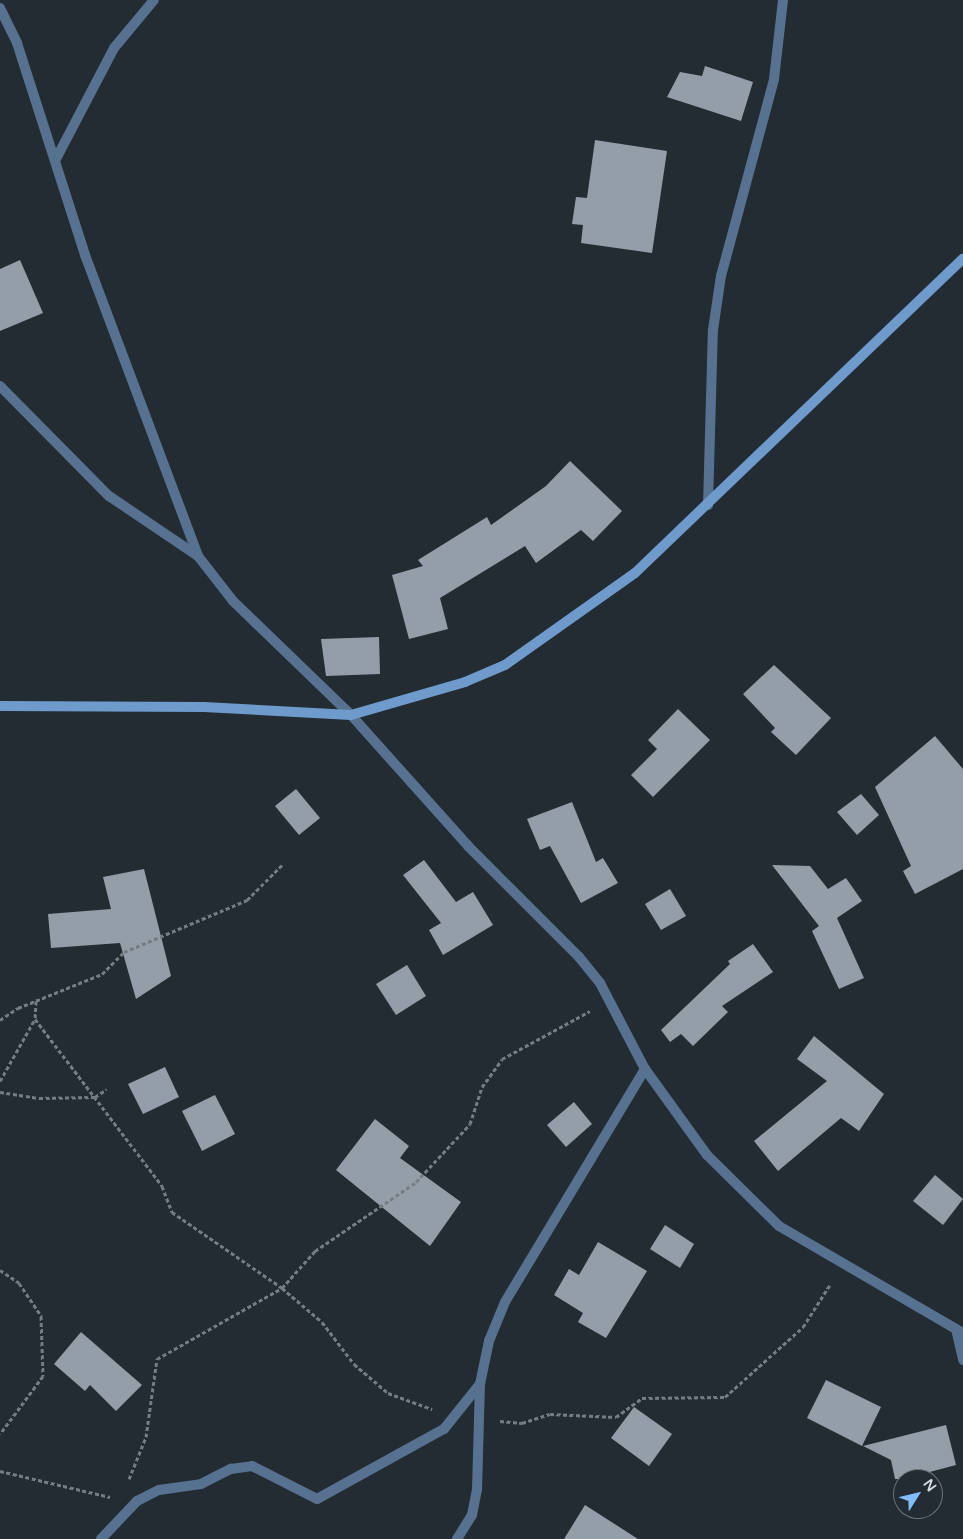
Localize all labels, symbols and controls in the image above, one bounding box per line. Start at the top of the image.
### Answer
north arrow [893,1469,943,1519]
text: N [920,1476,940,1495]

